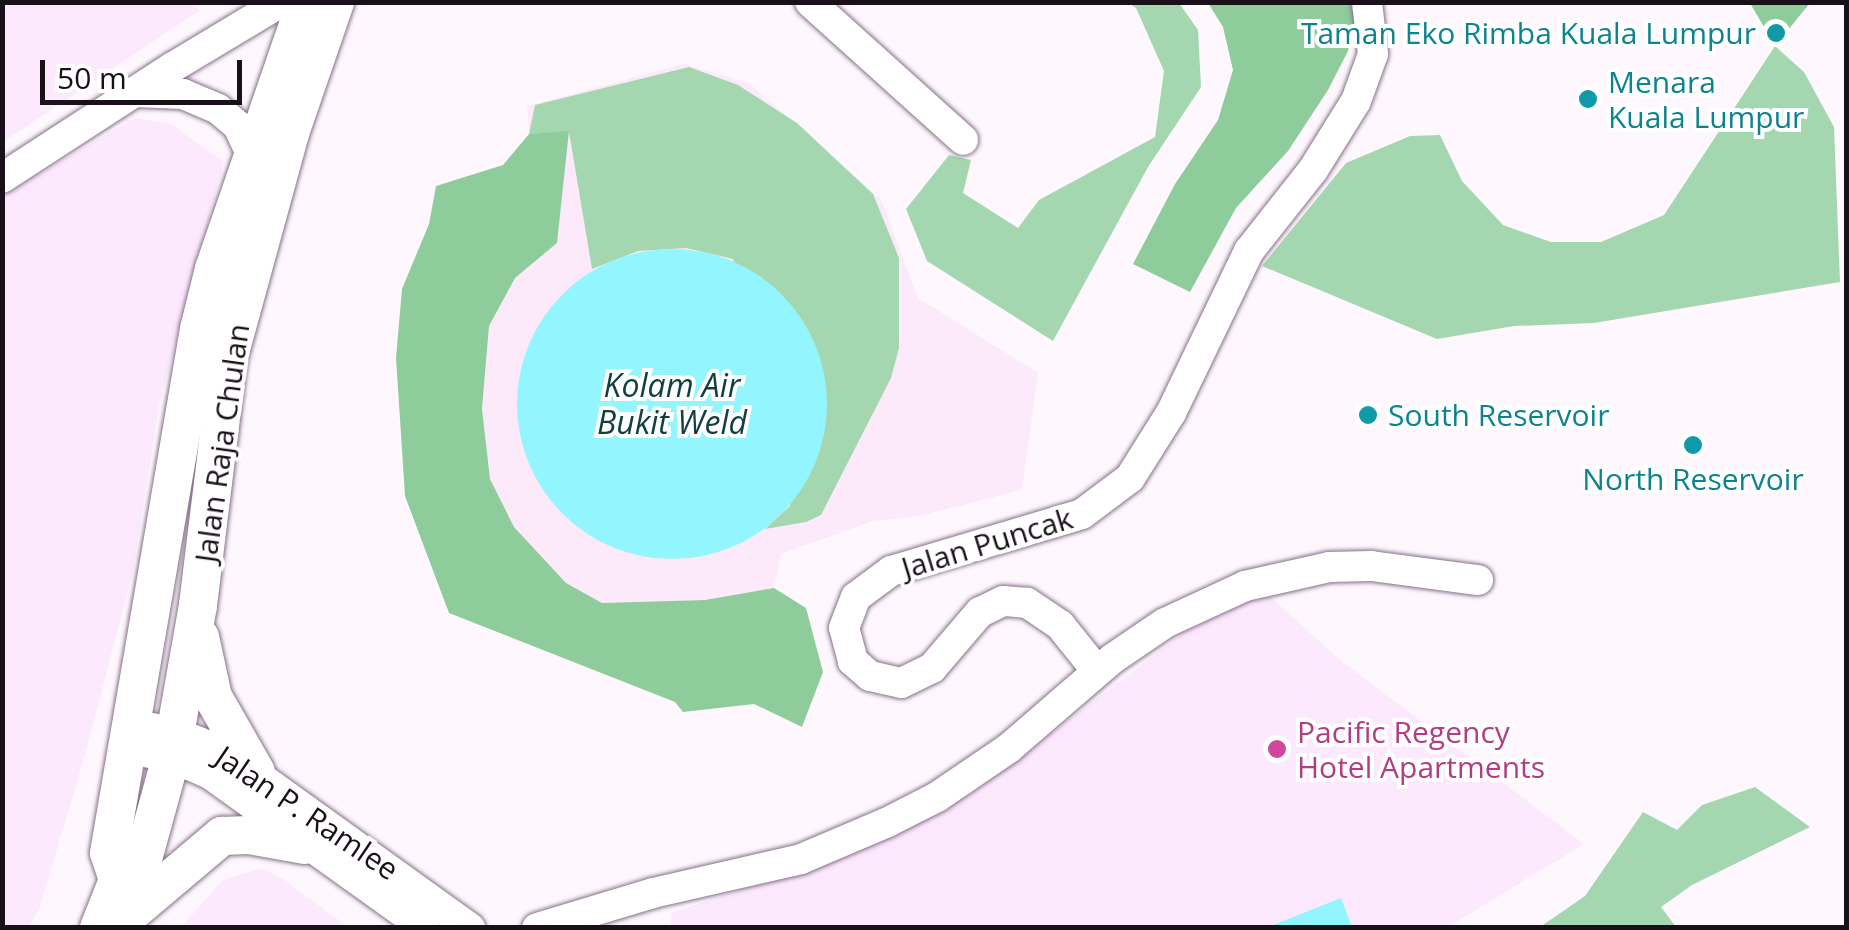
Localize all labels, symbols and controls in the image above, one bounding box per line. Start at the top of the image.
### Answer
place label: Taman Eko Rimba Kuala Lumpur [1301,15,1756,51]
marker: Taman Eko Rimba Kuala Lumpur [1765,22,1787,44]
scale bar [45,40,248,102]
text: 50 m [57,57,127,98]
place label: Menara Kuala Lumpur [1608,64,1804,134]
marker: Menara Kuala Lumpur [1577,88,1599,110]
street label: Jalan Raja Chulan [187,321,257,565]
water label: Kolam Air Bukit Weld [597,367,747,442]
place label: South Reservoir [1388,397,1609,433]
marker: South Reservoir [1357,404,1379,426]
marker: North Reservoir [1682,434,1704,456]
place label: North Reservoir [1582,461,1804,497]
street label: Jalan Puncak [897,500,1077,586]
place label: Pacific Regency Hotel Apartments [1297,714,1545,784]
street label: Jalan P. Ramlee [209,738,405,888]
marker: Pacific Regency Hotel Apartments [1266,738,1288,760]

